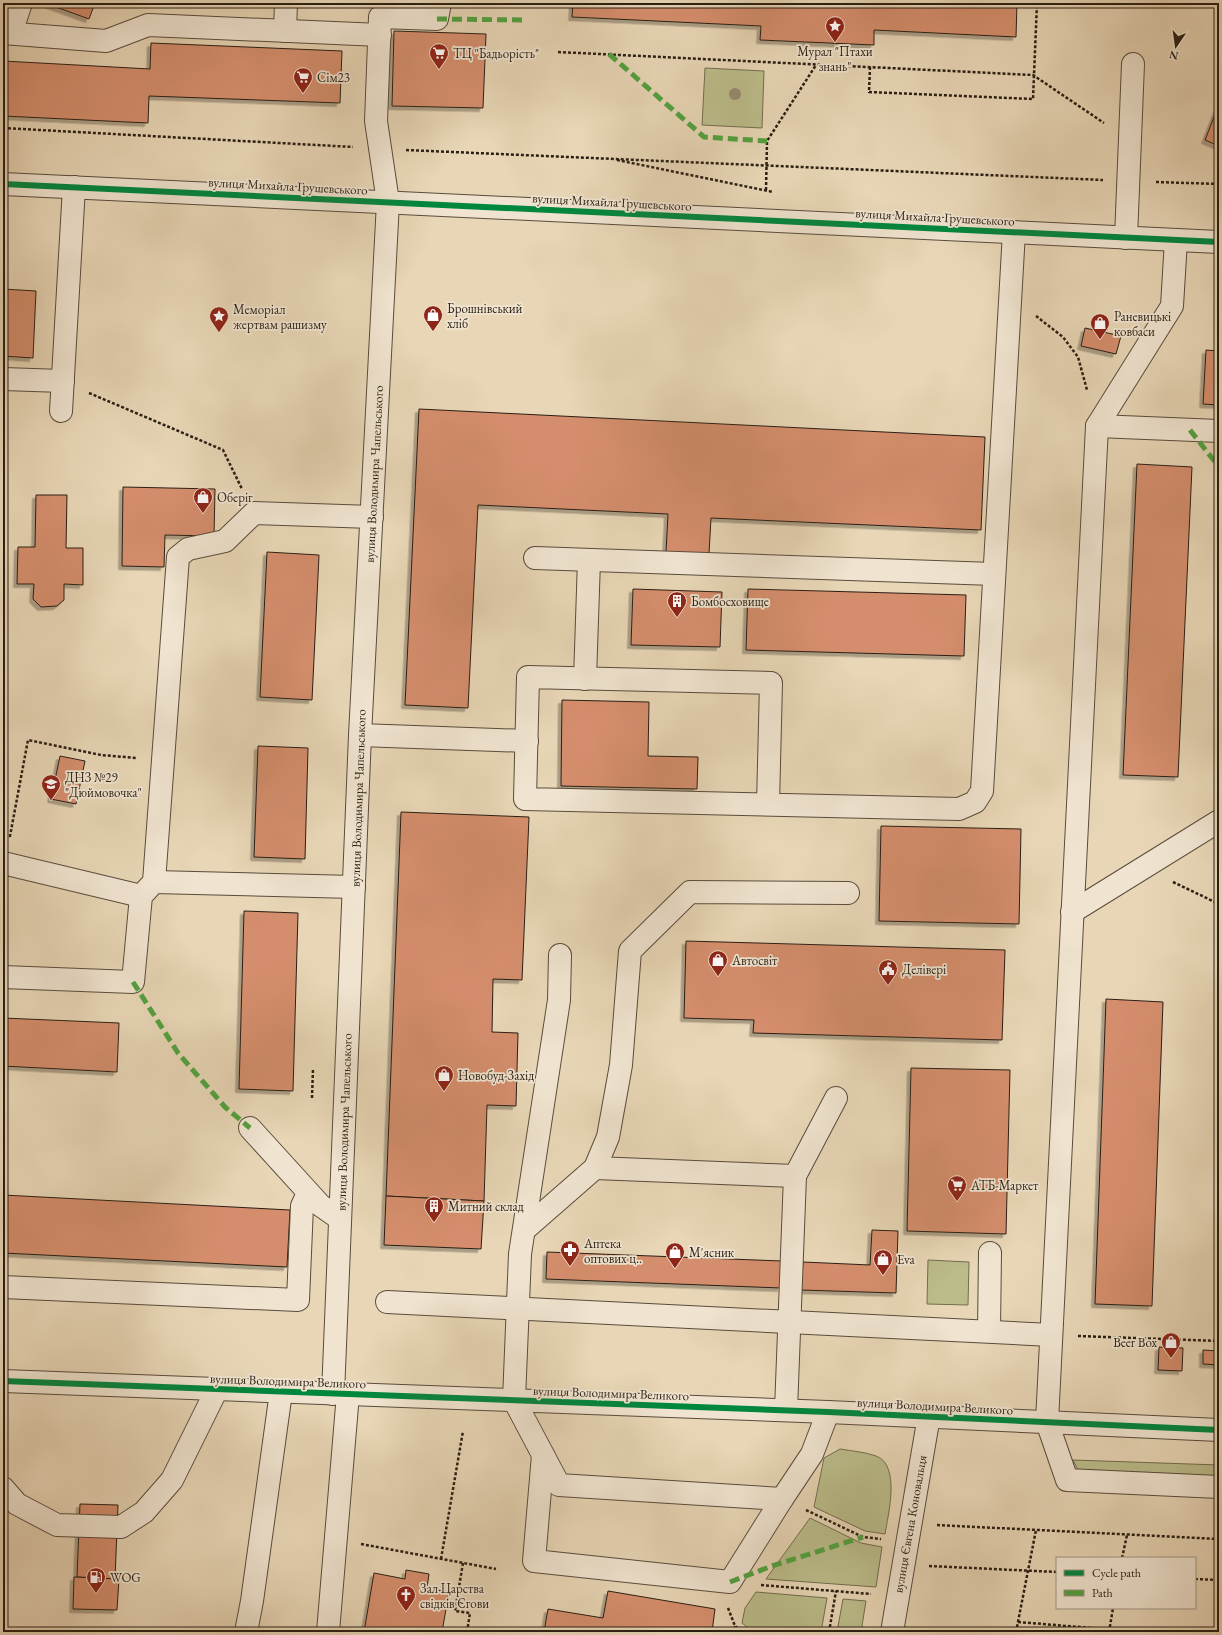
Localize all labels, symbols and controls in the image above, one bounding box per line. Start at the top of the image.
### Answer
place icon: Мурал "Птахи знань" [824,15,846,43]
north arrow [1156,26,1196,66]
supermarket icon: ТЦ "Бадьорість" [428,42,450,70]
place label: Мурал "Птахи знань" [797,43,873,75]
place label: ТЦ "Бадьорість" [453,45,539,62]
text: N [1168,48,1180,64]
supermarket icon: Сім23 [292,66,314,94]
place label: Сім23 [317,69,350,86]
street label: вулиця Михайла Грушевського [208,173,368,199]
street label: вулиця Михайла Грушевського [532,189,692,215]
street label: вулиця Михайла Грушевського [855,204,1015,230]
place label: Брошнівський хліб [447,300,523,332]
place label: Меморіал жертвам рашизму [233,301,327,333]
shop icon: Брошнівський хліб [422,304,444,332]
place icon: Меморіал жертвам рашизму [208,305,230,333]
place label: Раневицькі ковбаси [1114,308,1171,340]
shop icon: Раневицькі ковбаси [1089,312,1111,340]
street label: вулиця Володимира Чапельського [361,385,387,563]
shop icon: Оберіг [192,486,214,514]
place label: Оберіг [217,489,253,506]
building icon: Бомбосховище [666,590,688,618]
place label: Бомбосховище [691,593,769,610]
street label: вулиця Володимира Чапельського [346,709,370,887]
place label: ДНЗ №29 "Дюймовочка" [65,769,142,801]
school or university icon: ДНЗ №29 "Дюймовочка" [40,773,62,801]
shop icon: Автосвіт [707,949,729,977]
place label: Автосвіт [731,952,778,969]
public building icon: Делівері [877,958,899,986]
place label: Делівері [902,961,946,978]
street label: вулиця Володимира Чапельського [332,1033,356,1211]
shop icon: Новобуд-Захід [433,1064,455,1092]
place label: Новобуд-Захід [458,1067,534,1084]
supermarket icon: АТБ-Маркет [946,1174,968,1202]
place label: АТБ-Маркет [970,1177,1039,1194]
building icon: Митний склад [423,1195,445,1223]
place label: Митний склад [448,1198,524,1215]
place label: Аптека оптових ц‥ [583,1235,642,1267]
pharmacy icon: Аптека оптових ц‥ [559,1239,581,1267]
shop icon: М'ясник [664,1241,686,1269]
place label: М'ясник [689,1244,735,1261]
shop icon: Eva [872,1248,894,1276]
place label: Eva [897,1251,915,1268]
shop icon: Beer Box [1160,1331,1182,1359]
place label: Beer Box [1113,1334,1157,1351]
street label: вулиця Володимира Великого [210,1370,366,1392]
street label: вулиця Володимира Великого [533,1382,689,1404]
street label: вулиця Володимира Великого [857,1393,1013,1419]
street label: вулиця Євгена Коновальця [890,1454,931,1594]
legend [1056,1557,1196,1609]
text: Cycle path [1092,1565,1141,1581]
fuel station icon: WOG [85,1566,107,1594]
place label: WOG [110,1569,141,1586]
place label: Зал Царства свідків Єгови [420,1580,489,1612]
church icon: Зал Царства свідків Єгови [395,1584,417,1612]
text: Path [1092,1585,1113,1601]

